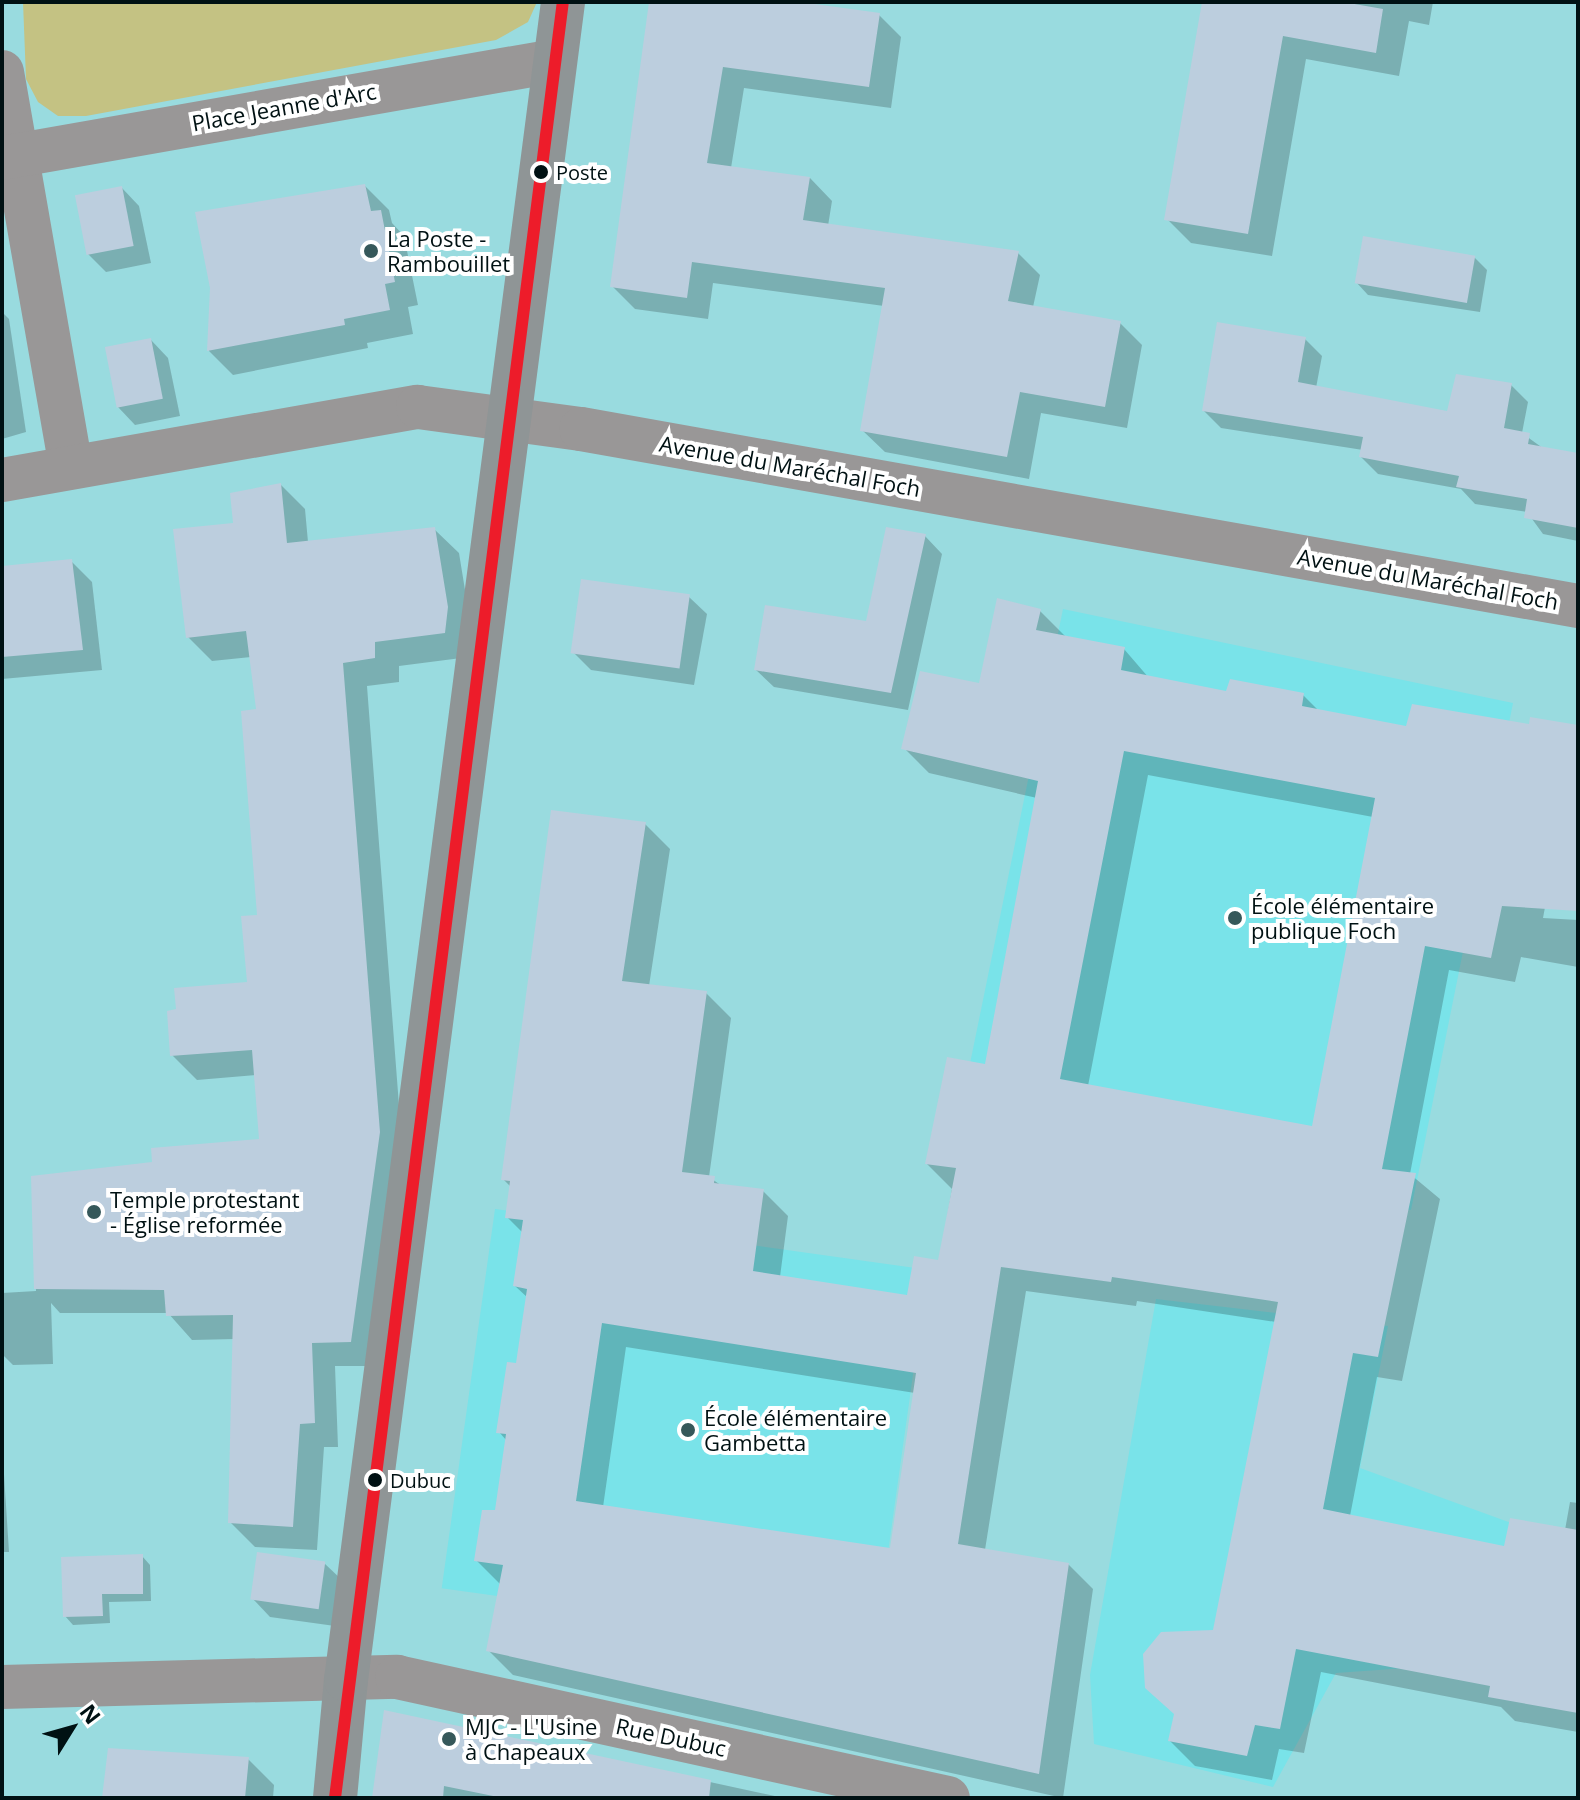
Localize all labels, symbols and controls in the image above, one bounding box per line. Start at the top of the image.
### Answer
street label: Place Jeanne d'Arc [190,78,378,136]
place label: Poste [556,160,608,184]
marker: Poste [533,164,549,180]
place label: La Poste - Rambouillet [387,225,510,276]
marker: La Poste - Rambouillet [362,242,380,260]
street label: Avenue du Maréchal Foch [657,430,923,502]
street label: Avenue du Maréchal Foch [1295,543,1561,615]
place label: École élémentaire publique Foch [1251,892,1434,944]
marker: École élémentaire publique Foch [1226,909,1244,927]
place label: Temple protestant - Église reformée [110,1186,300,1238]
marker: Temple protestant - Église reformée [85,1203,103,1221]
place label: École élémentaire Gambetta [704,1404,887,1456]
marker: École élémentaire Gambetta [679,1421,697,1439]
place label: Dubuc [390,1468,451,1492]
marker: Dubuc [367,1472,383,1488]
north arrow [32,1688,112,1768]
text: N [74,1697,109,1730]
street label: Rue Dubuc [613,1712,729,1762]
place label: MJC - L'Usine à Chapeaux [465,1713,597,1764]
marker: MJC - L'Usine à Chapeaux [440,1730,458,1748]

